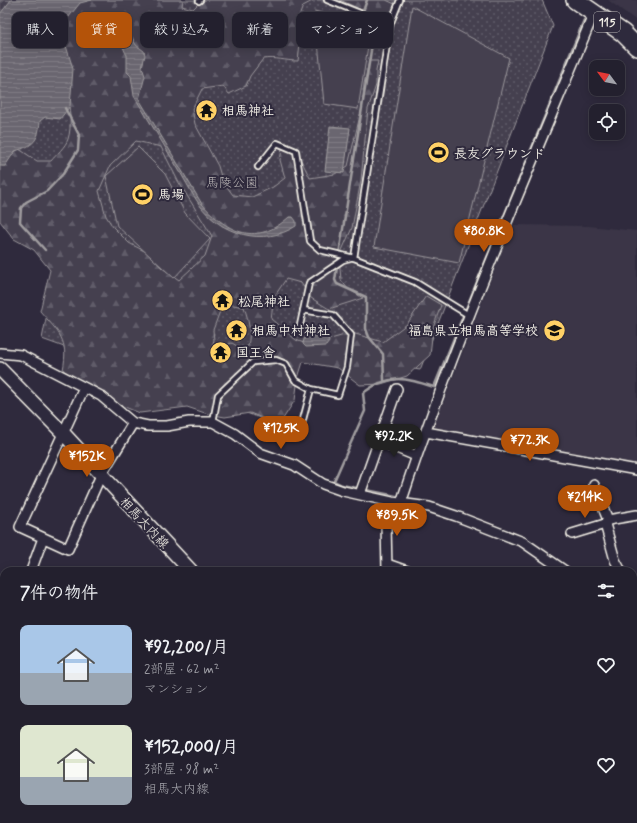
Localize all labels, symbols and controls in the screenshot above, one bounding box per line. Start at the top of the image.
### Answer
chip: 購入 [12,12,68,48]
chip: 賃貸 [76,12,132,48]
chip: 絞り込み [140,12,224,48]
chip: 新着 [232,12,288,48]
chip: マンション [296,12,393,48]
road number: 115 [594,12,620,32]
north arrow [589,60,625,96]
map controls [589,60,625,140]
temple icon: 相馬神社 [194,97,220,123]
place label: 相馬神社 [222,103,274,120]
button: locate [589,104,625,140]
sports icon: 長友グラウンド [425,140,451,166]
place label: 長友グラウンド [454,146,545,163]
park label: 馬陵公園 [206,175,258,192]
sports icon: 馬場 [130,181,156,207]
place label: 馬場 [158,187,184,204]
pin: ¥80.8K [451,219,517,253]
text: ¥80.8K [463,223,505,240]
temple icon: 松尾神社 [210,288,236,314]
place label: 松尾神社 [238,294,290,311]
temple icon: 相馬中村神社 [223,317,249,343]
school or university icon: 福島県立相馬高等学校 [541,317,567,343]
place label: 相馬中村神社 [252,323,330,340]
place label: 福島県立相馬高等学校 [408,323,538,340]
temple icon: 国王舎 [207,339,233,365]
place label: 国王舎 [236,345,275,362]
pin: ¥125K [253,416,309,450]
text: ¥125K [263,420,299,437]
pin: ¥92.2K [361,424,427,458]
text: ¥92.2K [375,428,414,445]
pin: ¥72.3K [497,428,563,462]
text: ¥72.3K [510,432,550,449]
pin: ¥152K [59,444,115,478]
text: ¥152K [68,448,106,465]
pin: ¥214K [557,485,613,519]
text: ¥214K [567,489,603,506]
street label: 相馬大内線 [116,493,173,553]
pin: ¥89.5K [364,503,430,537]
text: ¥89.5K [376,507,418,524]
icon: filters [595,580,617,602]
text: 7件の物件 [20,582,98,604]
text: ¥92,200/月 [144,636,229,658]
icon: home [52,641,100,689]
icon: heart [595,654,617,676]
text: 2部屋 · 62 m² [144,661,220,678]
text: マンション [144,681,208,698]
text: ¥152,000/月 [144,736,238,758]
icon: home [52,741,100,789]
icon: heart [595,754,617,776]
text: 3部屋 · 98 m² [144,761,219,778]
text: 相馬大内線 [144,781,209,798]

